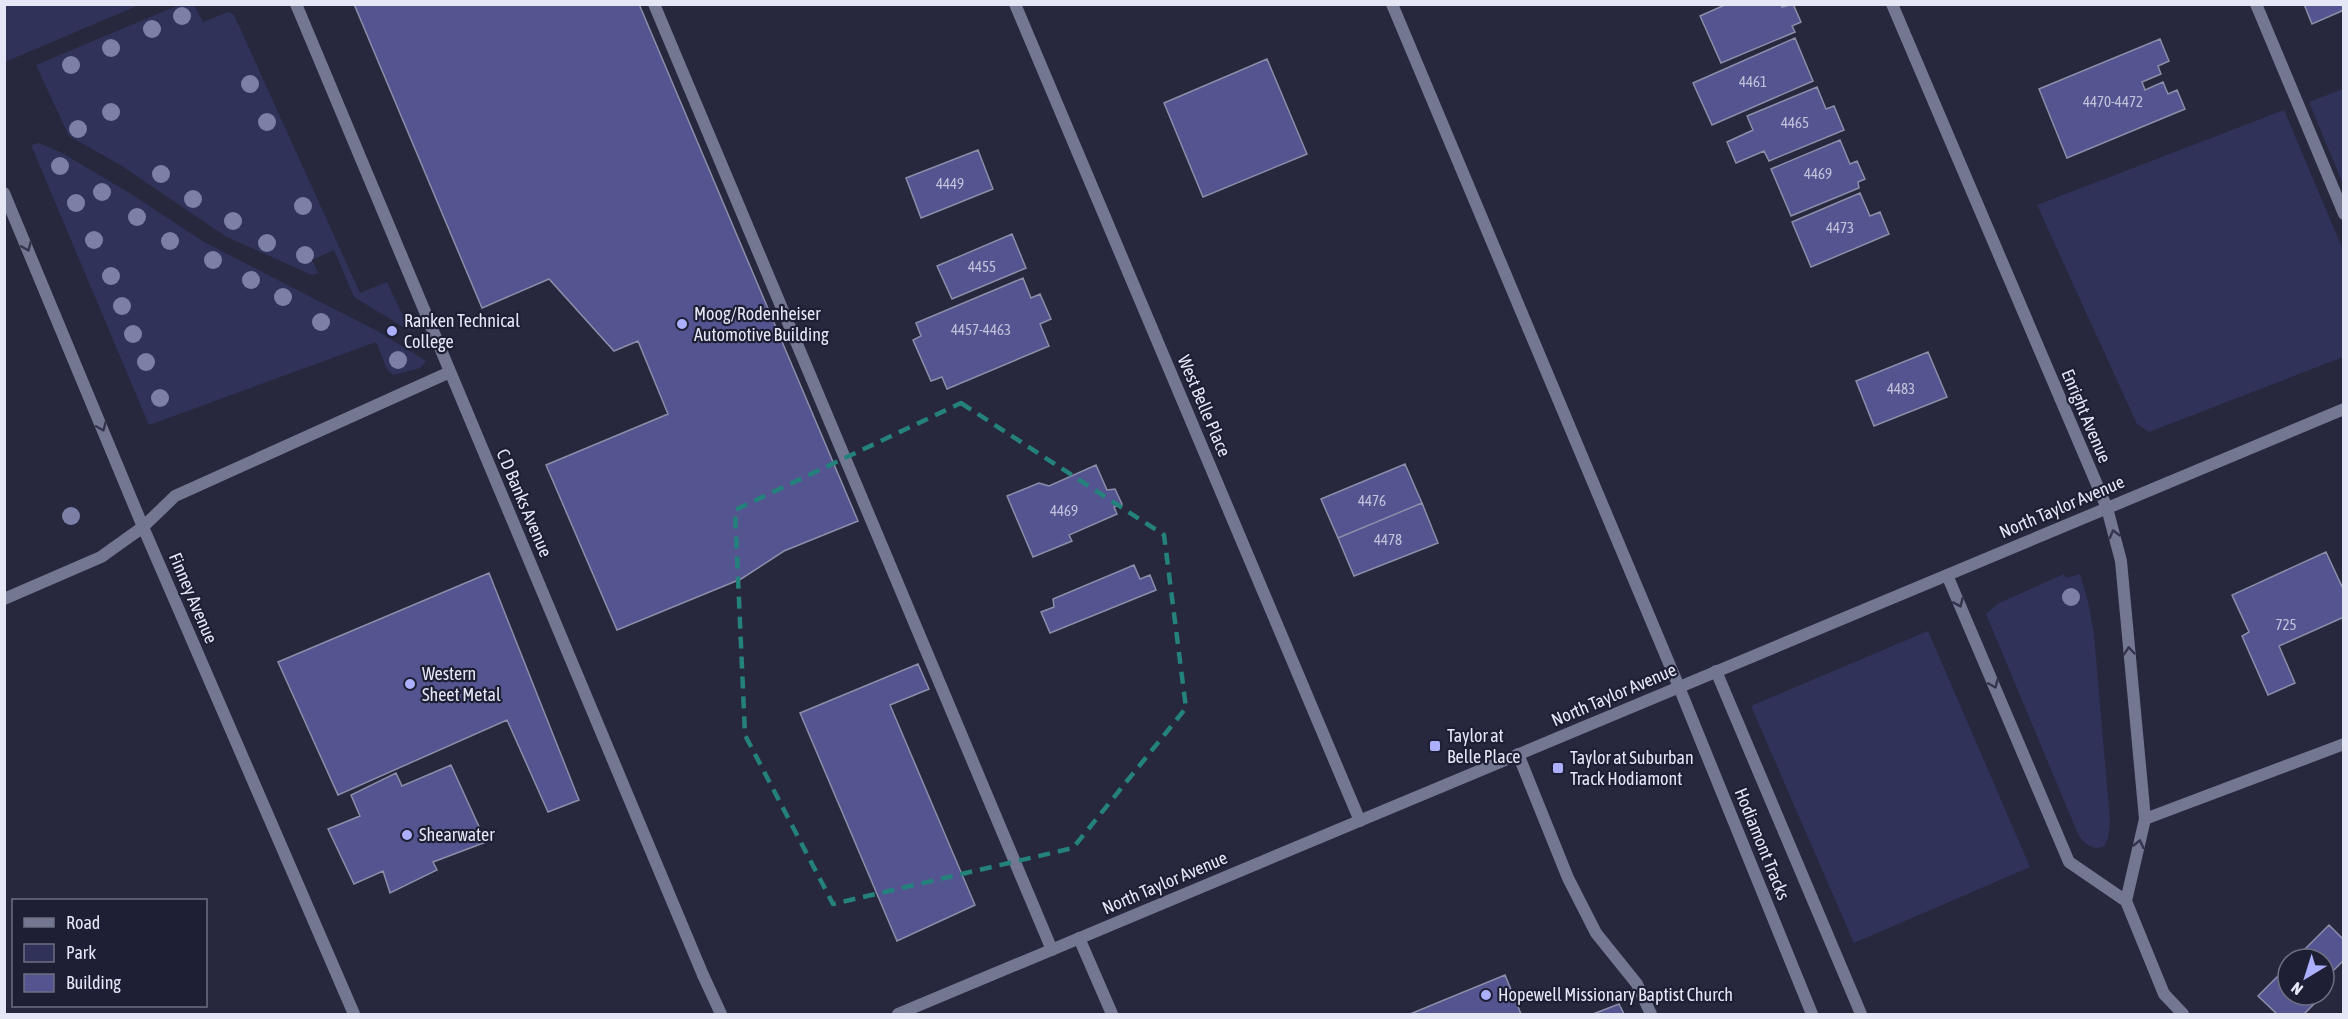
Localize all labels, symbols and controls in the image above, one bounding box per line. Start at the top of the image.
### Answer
house number: 4461 [1739,73,1767,90]
house number: 4470-4472 [2083,93,2143,110]
house number: 4465 [1781,114,1809,131]
house number: 4469 [1804,165,1832,182]
house number: 4449 [936,175,964,192]
house number: 4473 [1826,219,1854,236]
one-way arrow [20,240,32,251]
house number: 4455 [968,258,996,275]
place label: Moog/Rodenheiser Automotive Building [694,303,829,345]
place label: Ranken Technical College [404,310,520,352]
marker: Moog/Rodenheiser Automotive Building [675,317,689,331]
house number: 4457-4463 [951,321,1011,338]
marker: Ranken Technical College [385,324,399,338]
street label: West Belle Place [1174,352,1235,460]
street label: Enright Avenue [2057,366,2116,466]
house number: 4483 [1887,380,1915,397]
one-way arrow [95,420,107,431]
street label: C D Banks Avenue [492,446,557,560]
street label: North Taylor Avenue [1996,471,2127,542]
house number: 4476 [1358,492,1386,509]
house number: 4469 [1050,502,1078,519]
one-way arrow [2108,530,2121,540]
house number: 4478 [1374,531,1402,548]
street label: Finney Avenue [165,549,222,646]
one-way arrow [1952,596,1964,607]
house number: 725 [2275,616,2297,633]
one-way arrow [2123,646,2136,655]
street label: North Taylor Avenue [1548,659,1679,730]
place label: Western Sheet Metal [422,663,501,705]
marker: Western Sheet Metal [403,677,417,691]
one-way arrow [1987,678,1999,689]
place label: Taylor at Belle Place [1447,725,1521,767]
marker: Taylor at Belle Place [1428,739,1442,753]
place label: Taylor at Suburban Track Hodiamont [1570,747,1694,789]
marker: Taylor at Suburban Track Hodiamont [1551,761,1565,775]
street label: Hodiamont Tracks [1730,785,1794,903]
place label: Shearwater [419,824,495,845]
marker: Shearwater [400,828,414,842]
one-way arrow [2132,839,2145,849]
street label: North Taylor Avenue [1099,847,1230,918]
legend [12,899,207,1007]
text: Road [66,912,100,933]
text: Park [66,942,96,963]
north arrow [2276,947,2336,1007]
text: Building [66,972,121,993]
text: N [2287,979,2306,999]
place label: Hopewell Missionary Baptist Church [1498,984,1733,1005]
marker: Hopewell Missionary Baptist Church [1479,988,1493,1002]

